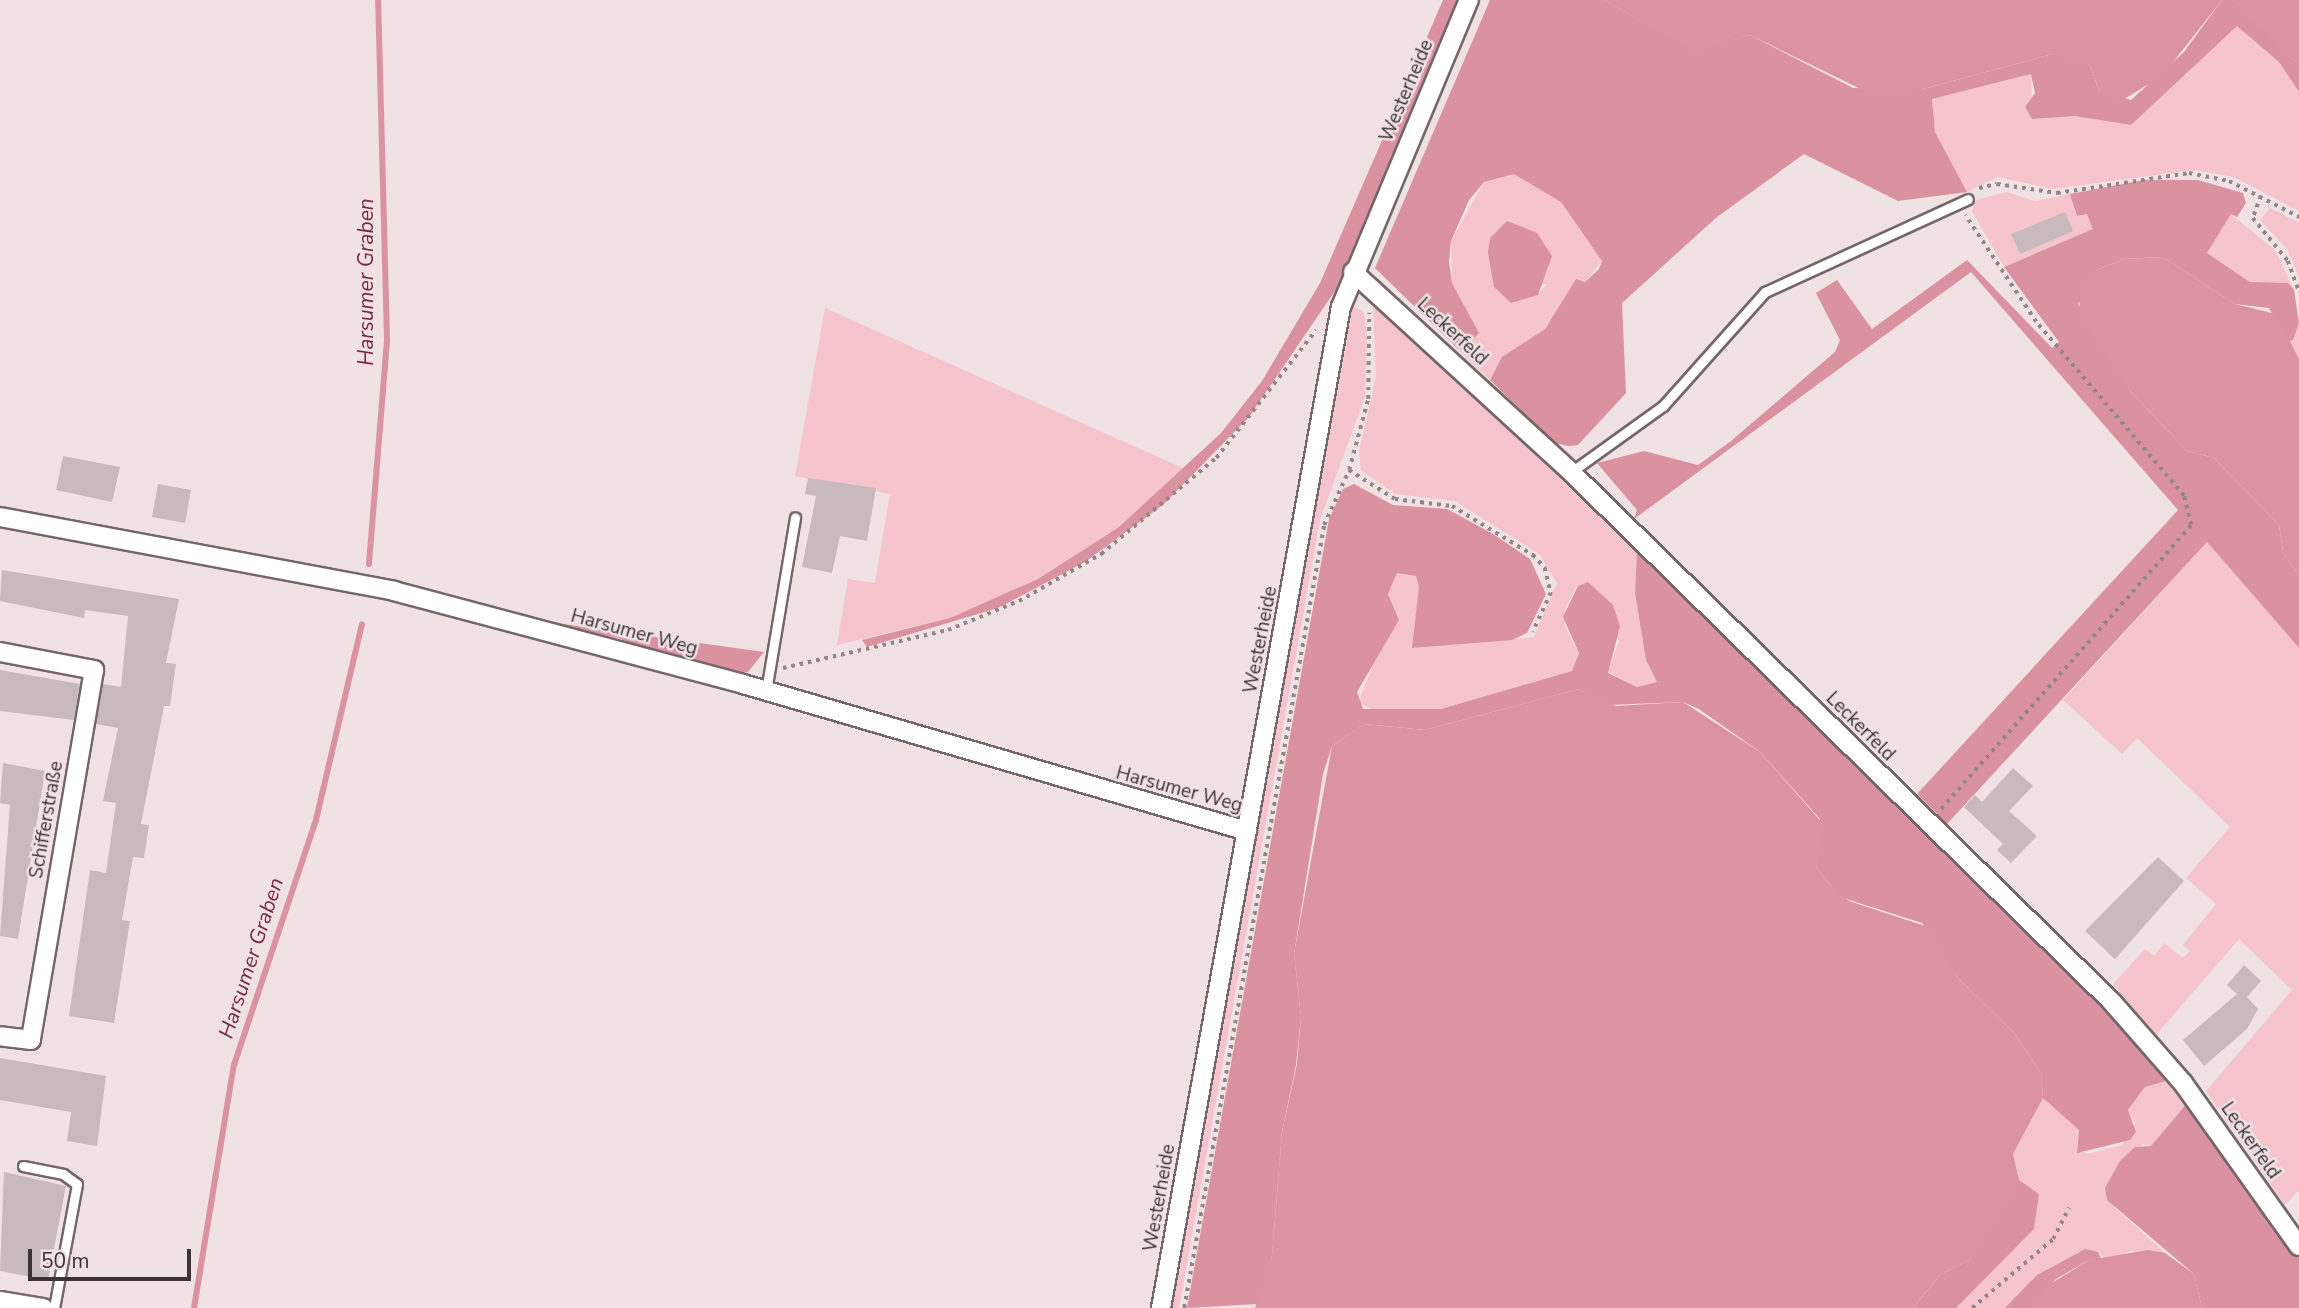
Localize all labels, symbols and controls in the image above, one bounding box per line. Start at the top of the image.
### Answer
street label: Westerheide [1375,36,1439,146]
water label: Harsumer Graben [353,198,379,366]
street label: Leckerfeld [1412,293,1492,371]
street label: Westerheide [1239,584,1283,696]
street label: Harsumer Weg [568,605,700,661]
street label: Leckerfeld [1821,688,1899,766]
street label: Schifferstraße [25,760,69,880]
street label: Harsumer Weg [1113,762,1245,818]
water label: Harsumer Graben [213,874,289,1042]
street label: Leckerfeld [2215,1098,2285,1184]
street label: Westerheide [1139,1142,1181,1254]
scale bar [32,1234,194,1278]
text: 50 m [41,1247,90,1275]

